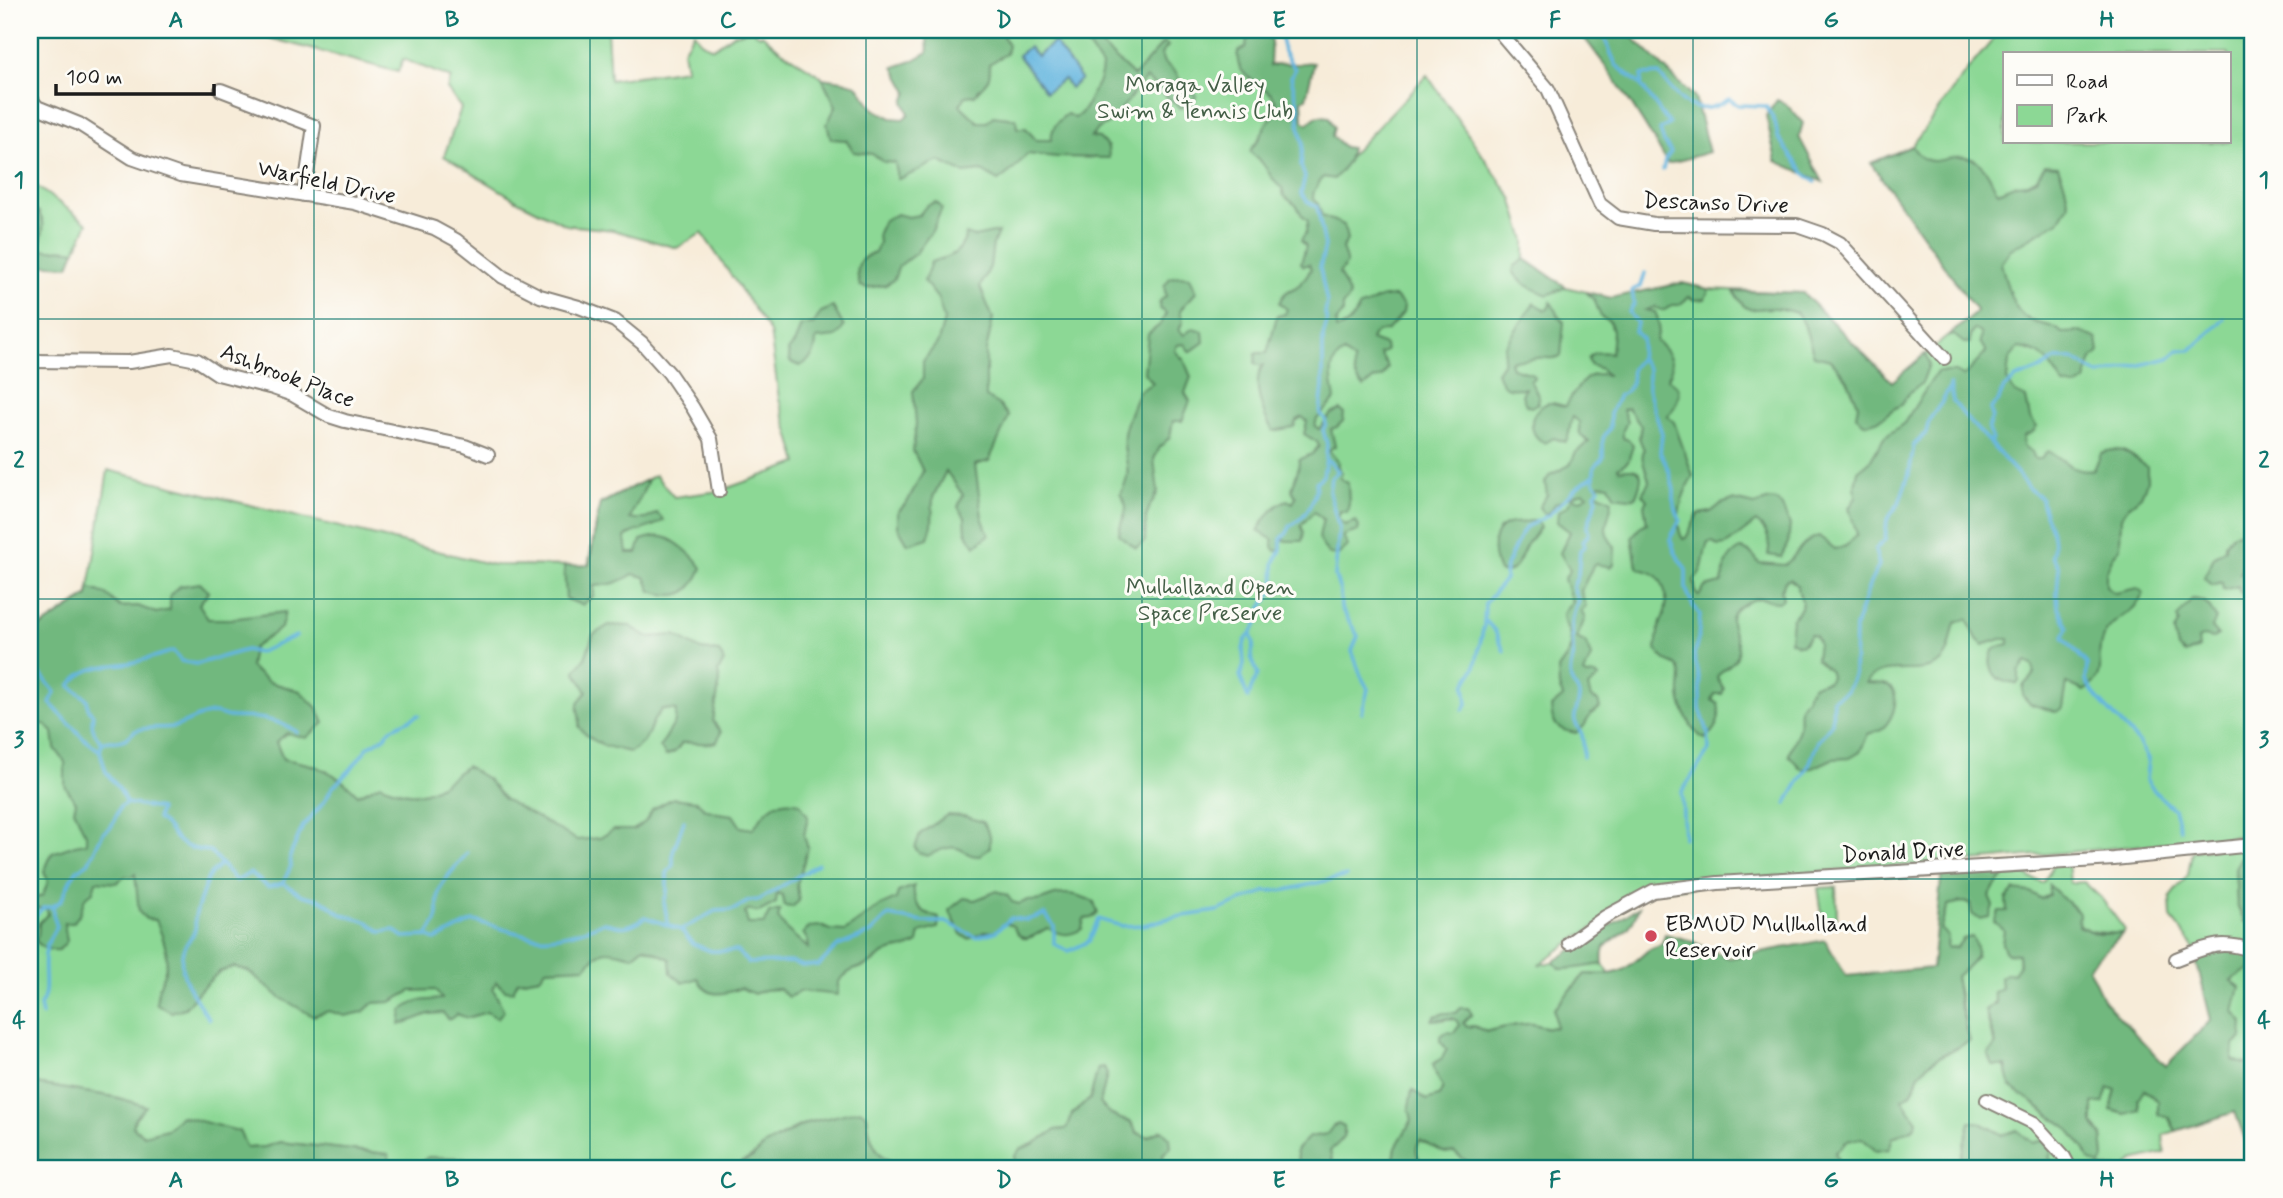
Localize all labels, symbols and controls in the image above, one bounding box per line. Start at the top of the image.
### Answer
text: A [168,6,184,36]
text: B [445,6,460,36]
text: C [720,6,737,36]
text: D [996,6,1012,36]
text: E [1272,6,1286,36]
text: F [1549,6,1561,36]
text: G [1823,6,1839,36]
text: H [2099,6,2115,36]
scale bar [56,52,214,96]
legend [2003,52,2230,144]
text: 100 m [66,64,122,92]
text: Road [2066,68,2108,96]
park label: Moraga Valley Swim & Tennis Club [1097,71,1293,127]
text: Park [2066,102,2108,130]
street label: Warfield Drive [255,154,399,212]
text: 1 [14,166,24,196]
text: 1 [2259,166,2269,196]
street label: Descanso Drive [1642,186,1789,222]
street label: Ashbrook Place [216,337,359,416]
text: 2 [13,446,25,476]
text: 2 [2258,446,2270,476]
park label: Mulholland Open Space Preserve [1126,573,1294,629]
text: 3 [14,726,25,756]
text: 3 [2259,726,2270,756]
street label: Donald Drive [1841,835,1965,871]
place label: EBMUD Mullholland Reservoir [1665,910,1867,966]
marker: EBMUD Mullholland Reservoir [1643,928,1659,944]
text: 4 [12,1006,26,1036]
text: 4 [2257,1006,2271,1036]
text: A [168,1166,184,1196]
text: B [445,1166,460,1196]
text: C [720,1166,737,1196]
text: D [996,1166,1012,1196]
text: E [1272,1166,1286,1196]
text: F [1549,1166,1561,1196]
text: G [1823,1166,1839,1196]
text: H [2099,1166,2115,1196]

